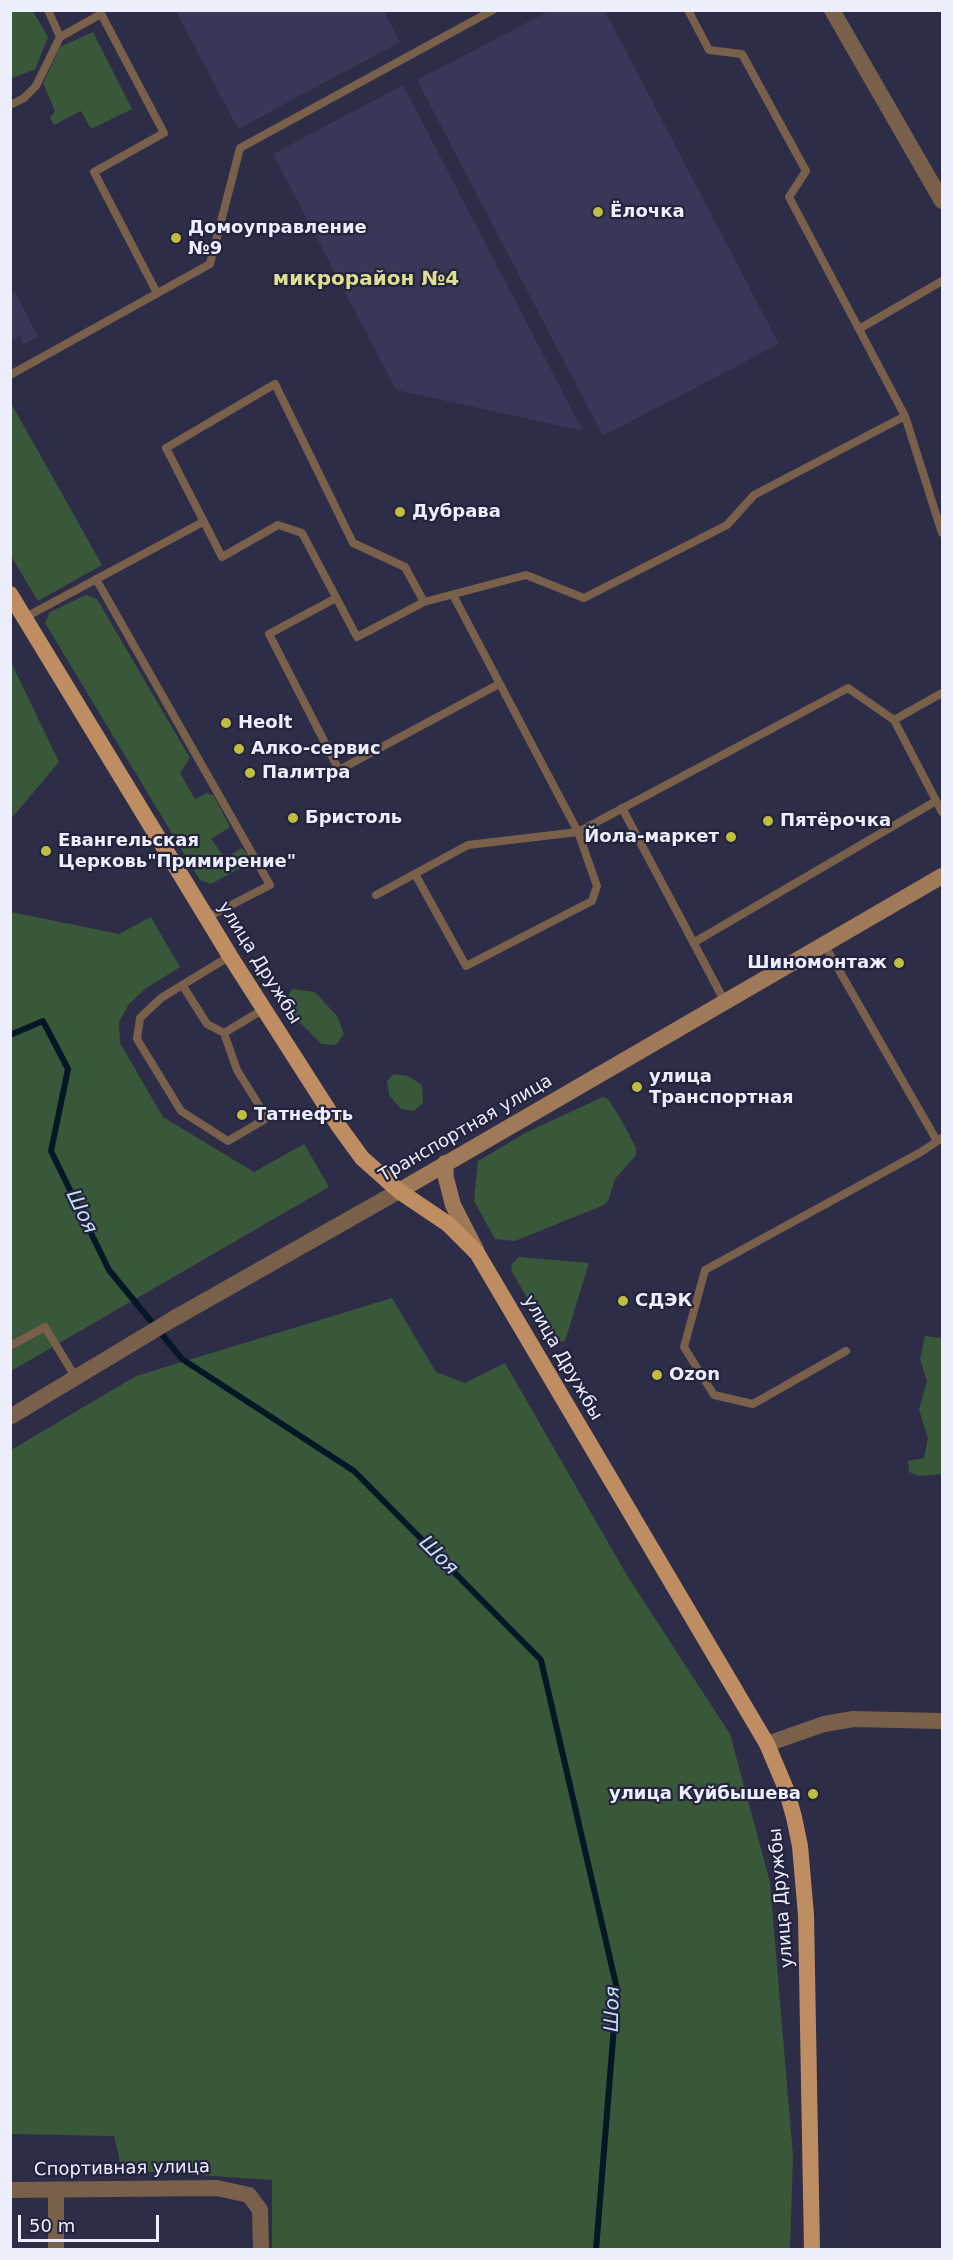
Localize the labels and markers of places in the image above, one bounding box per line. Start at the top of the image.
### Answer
place label: Ёлочка [610,201,685,223]
marker: Ёлочка [591,205,605,219]
place label: Домоуправление №9 [188,217,367,260]
marker: Домоуправление №9 [169,231,183,245]
place label: Дубрава [412,501,501,523]
marker: Дубрава [393,505,407,519]
place label: Heolt [238,712,292,734]
marker: Heolt [219,716,233,730]
place label: Алко-сервис [251,738,381,760]
marker: Алко-сервис [232,742,246,756]
place label: Палитра [262,762,350,784]
marker: Палитра [243,766,257,780]
place label: Бристоль [305,807,402,829]
place label: Пятёрочка [780,810,891,832]
marker: Бристоль [286,811,300,825]
marker: Пятёрочка [761,814,775,828]
place label: Йола-маркет [584,826,719,848]
place label: Евангельская Церковь"Примирение" [58,830,296,872]
marker: Йола-маркет [724,830,738,844]
marker: Евангельская Церковь"Примирение" [39,844,53,858]
place label: Шиномонтаж [747,952,887,974]
marker: Шиномонтаж [892,956,906,970]
place label: улица Транспортная [649,1066,794,1108]
marker: улица Транспортная [630,1080,644,1094]
place label: Татнефть [254,1104,353,1126]
marker: Татнефть [235,1108,249,1122]
place label: СДЭК [635,1290,692,1312]
marker: СДЭК [616,1294,630,1308]
place label: Ozon [669,1364,720,1386]
marker: Ozon [650,1368,664,1382]
place label: улица Куйбышева [609,1783,801,1805]
marker: улица Куйбышева [806,1787,820,1801]

